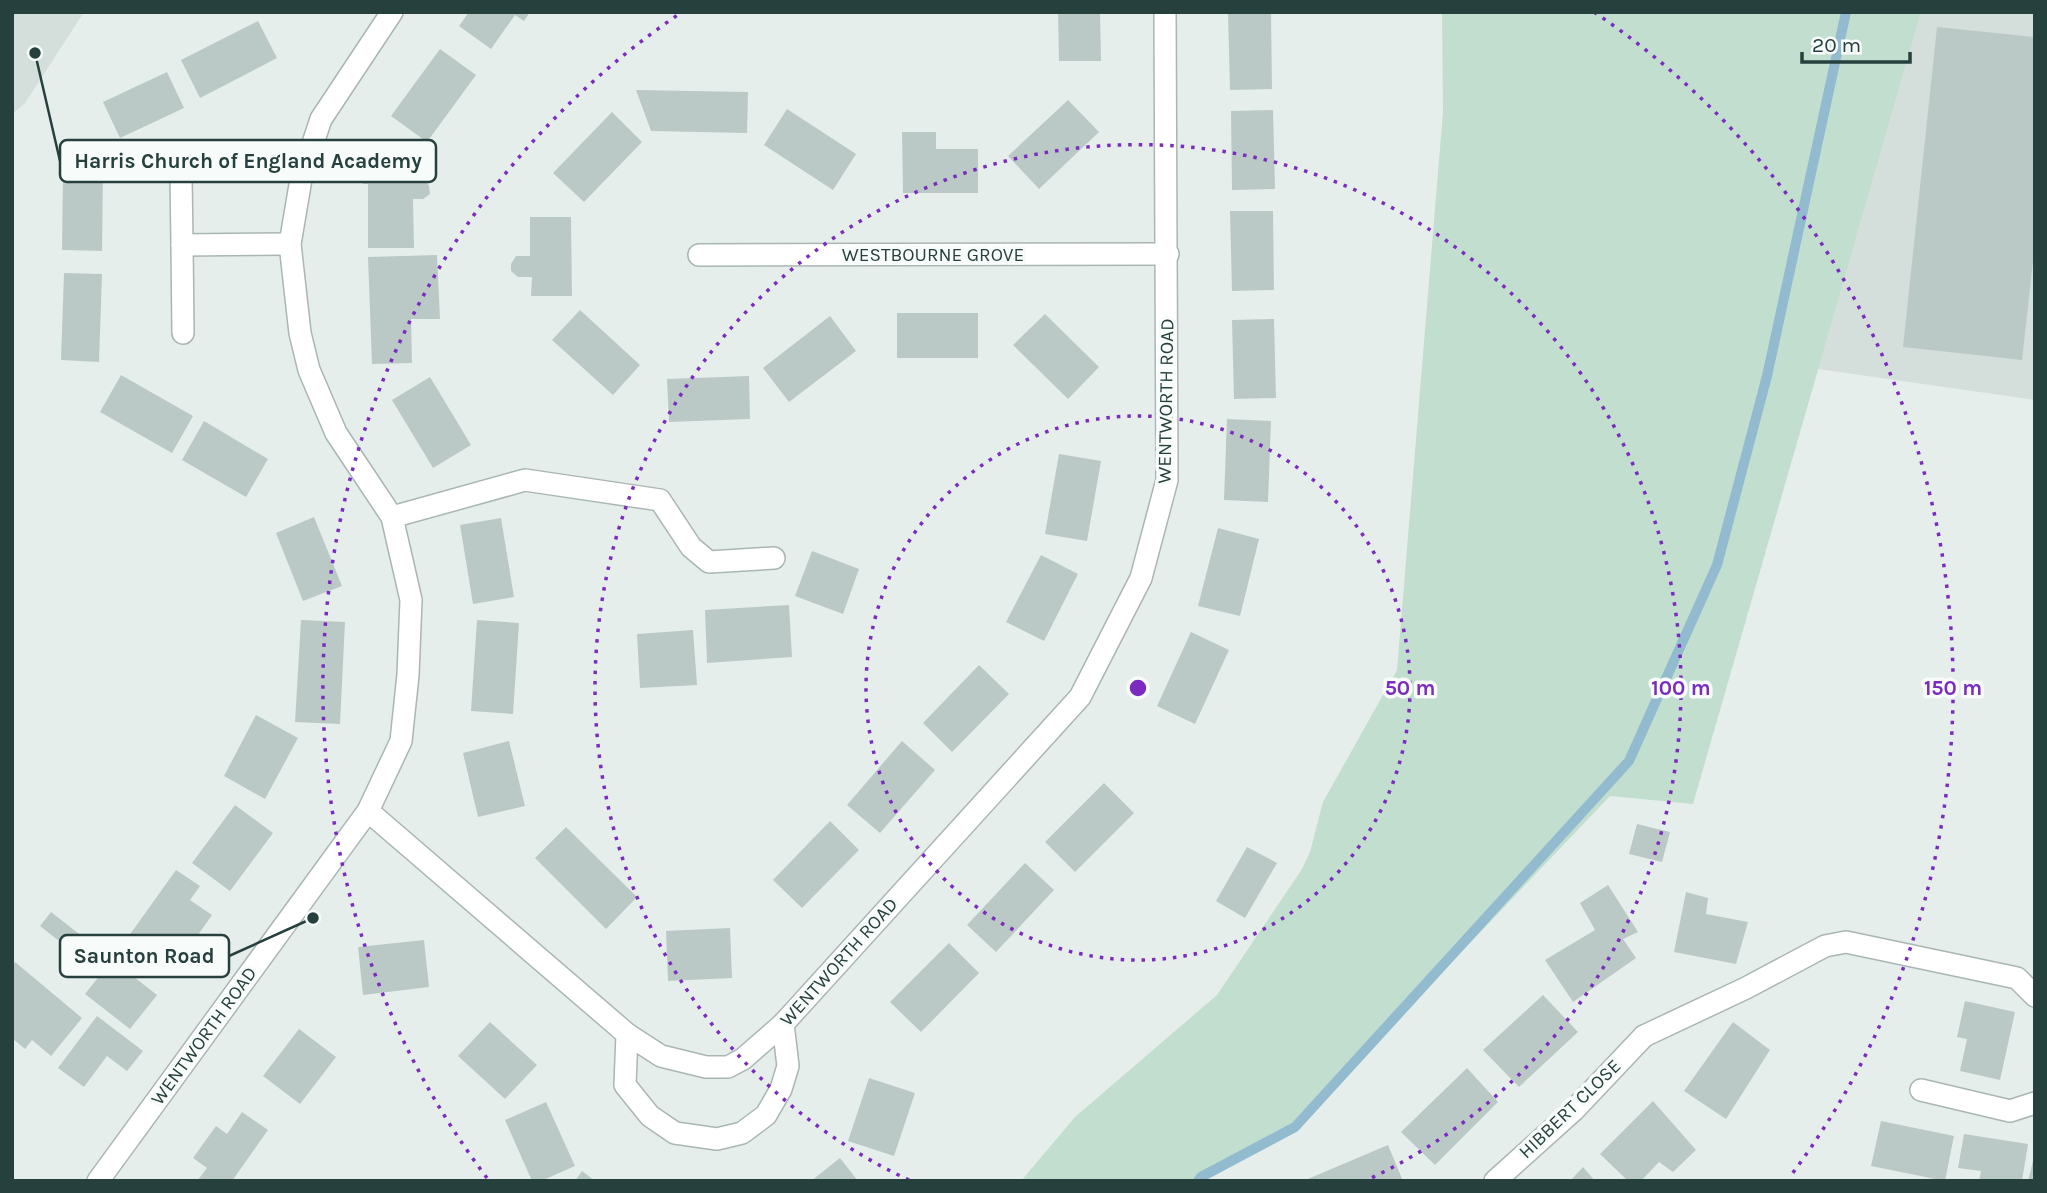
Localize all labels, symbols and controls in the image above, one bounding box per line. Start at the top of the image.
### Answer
scale bar [1802,21,1910,65]
text: 20 m [1812,33,1861,57]
callout: Harris Church of England Academy [60,140,436,182]
text: Harris Church of England Academy [74,149,422,173]
street label: WESTBOURNE GROVE [842,244,1024,266]
street label: WENTWORTH ROAD [1154,318,1178,484]
centre of rings [1126,676,1150,700]
text: 50 m [1385,676,1435,700]
text: 100 m [1651,676,1711,700]
text: 150 m [1924,676,1982,700]
street label: WENTWORTH ROAD [776,893,902,1031]
callout: Saunton Road [60,935,229,977]
text: Saunton Road [73,944,215,968]
street label: WENTWORTH ROAD [147,963,261,1109]
street label: HIBBERT CLOSE [1515,1055,1625,1163]

